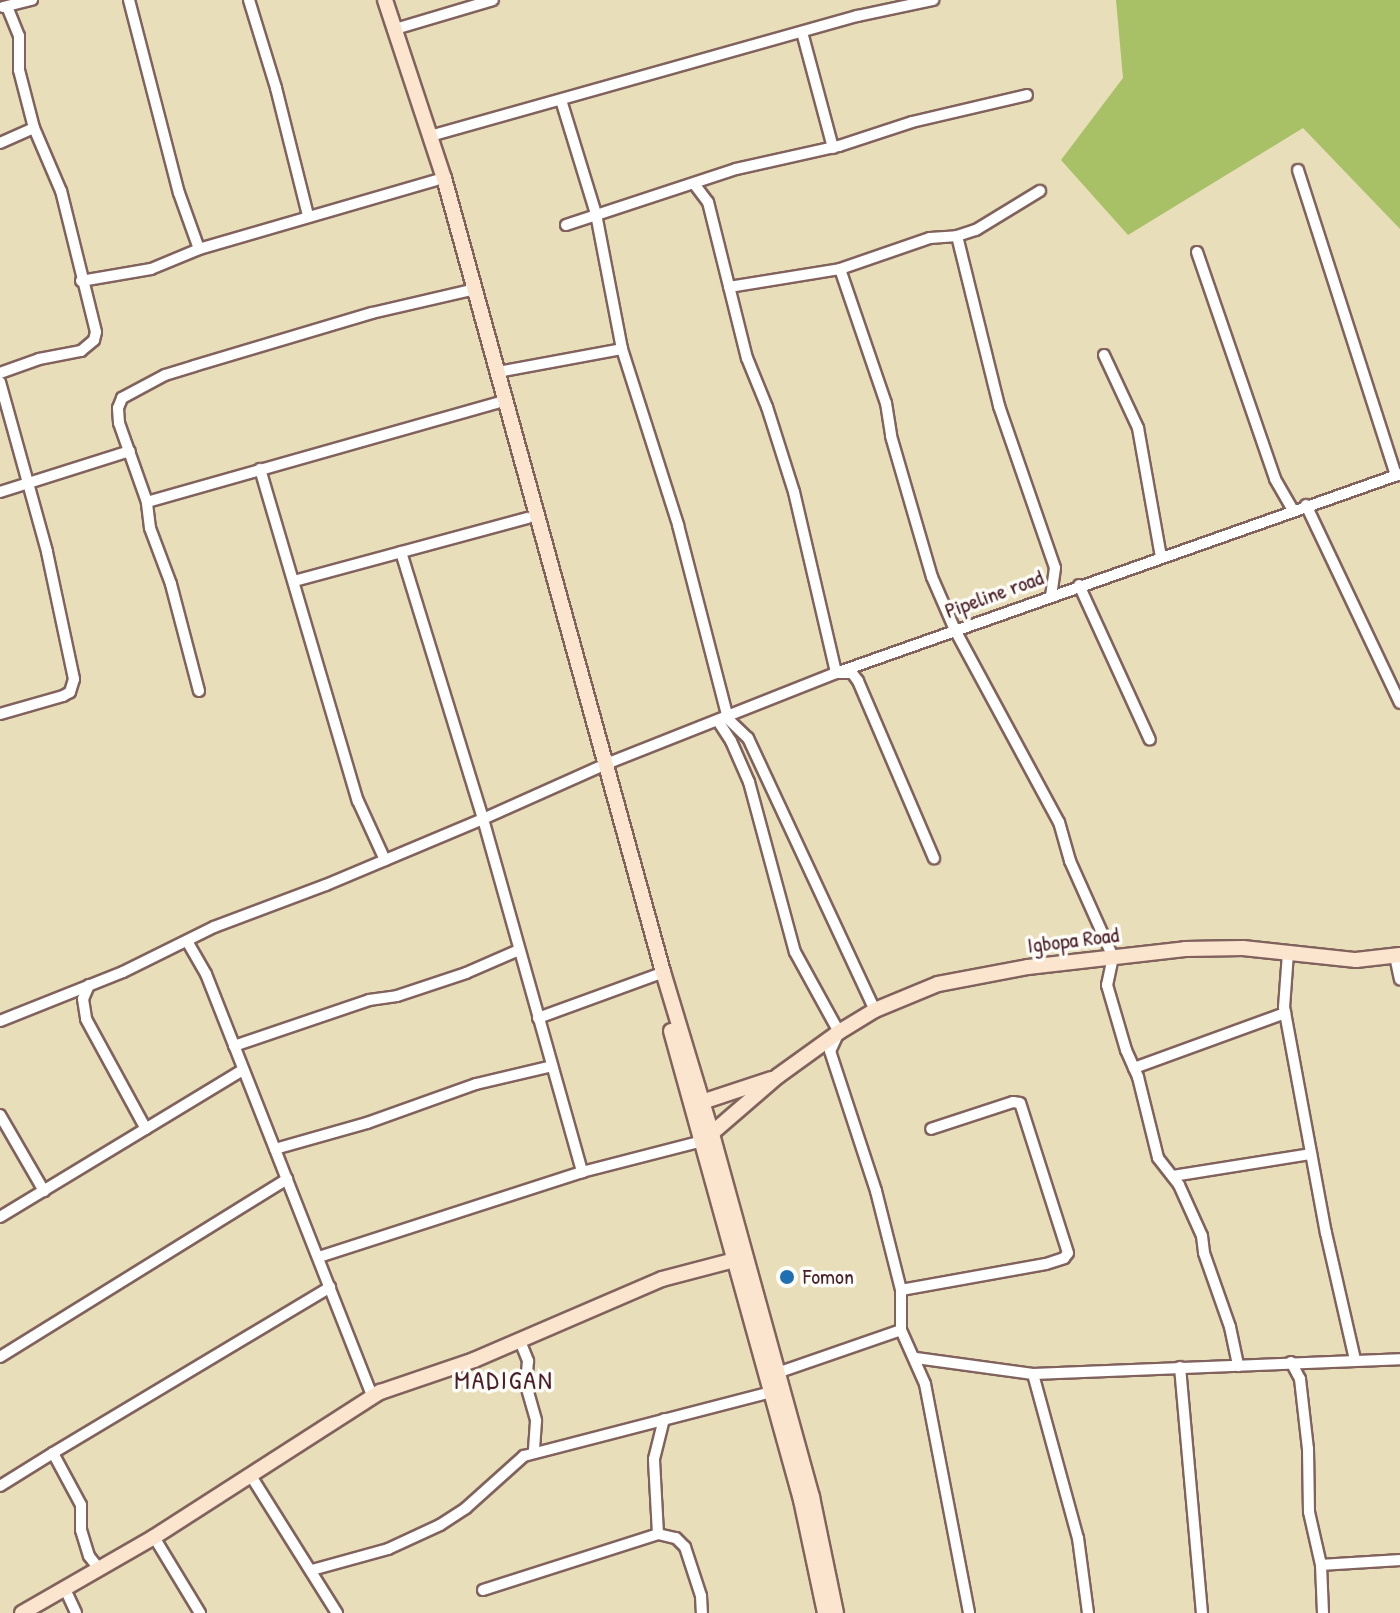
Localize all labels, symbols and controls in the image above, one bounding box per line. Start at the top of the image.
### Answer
street label: Pipeline road [941,564,1047,624]
street label: Igbopa Road [1026,921,1120,959]
place label: Fomon [803,1264,854,1290]
marker: Fomon [778,1268,796,1286]
district label: MADIGAN [454,1364,554,1396]

